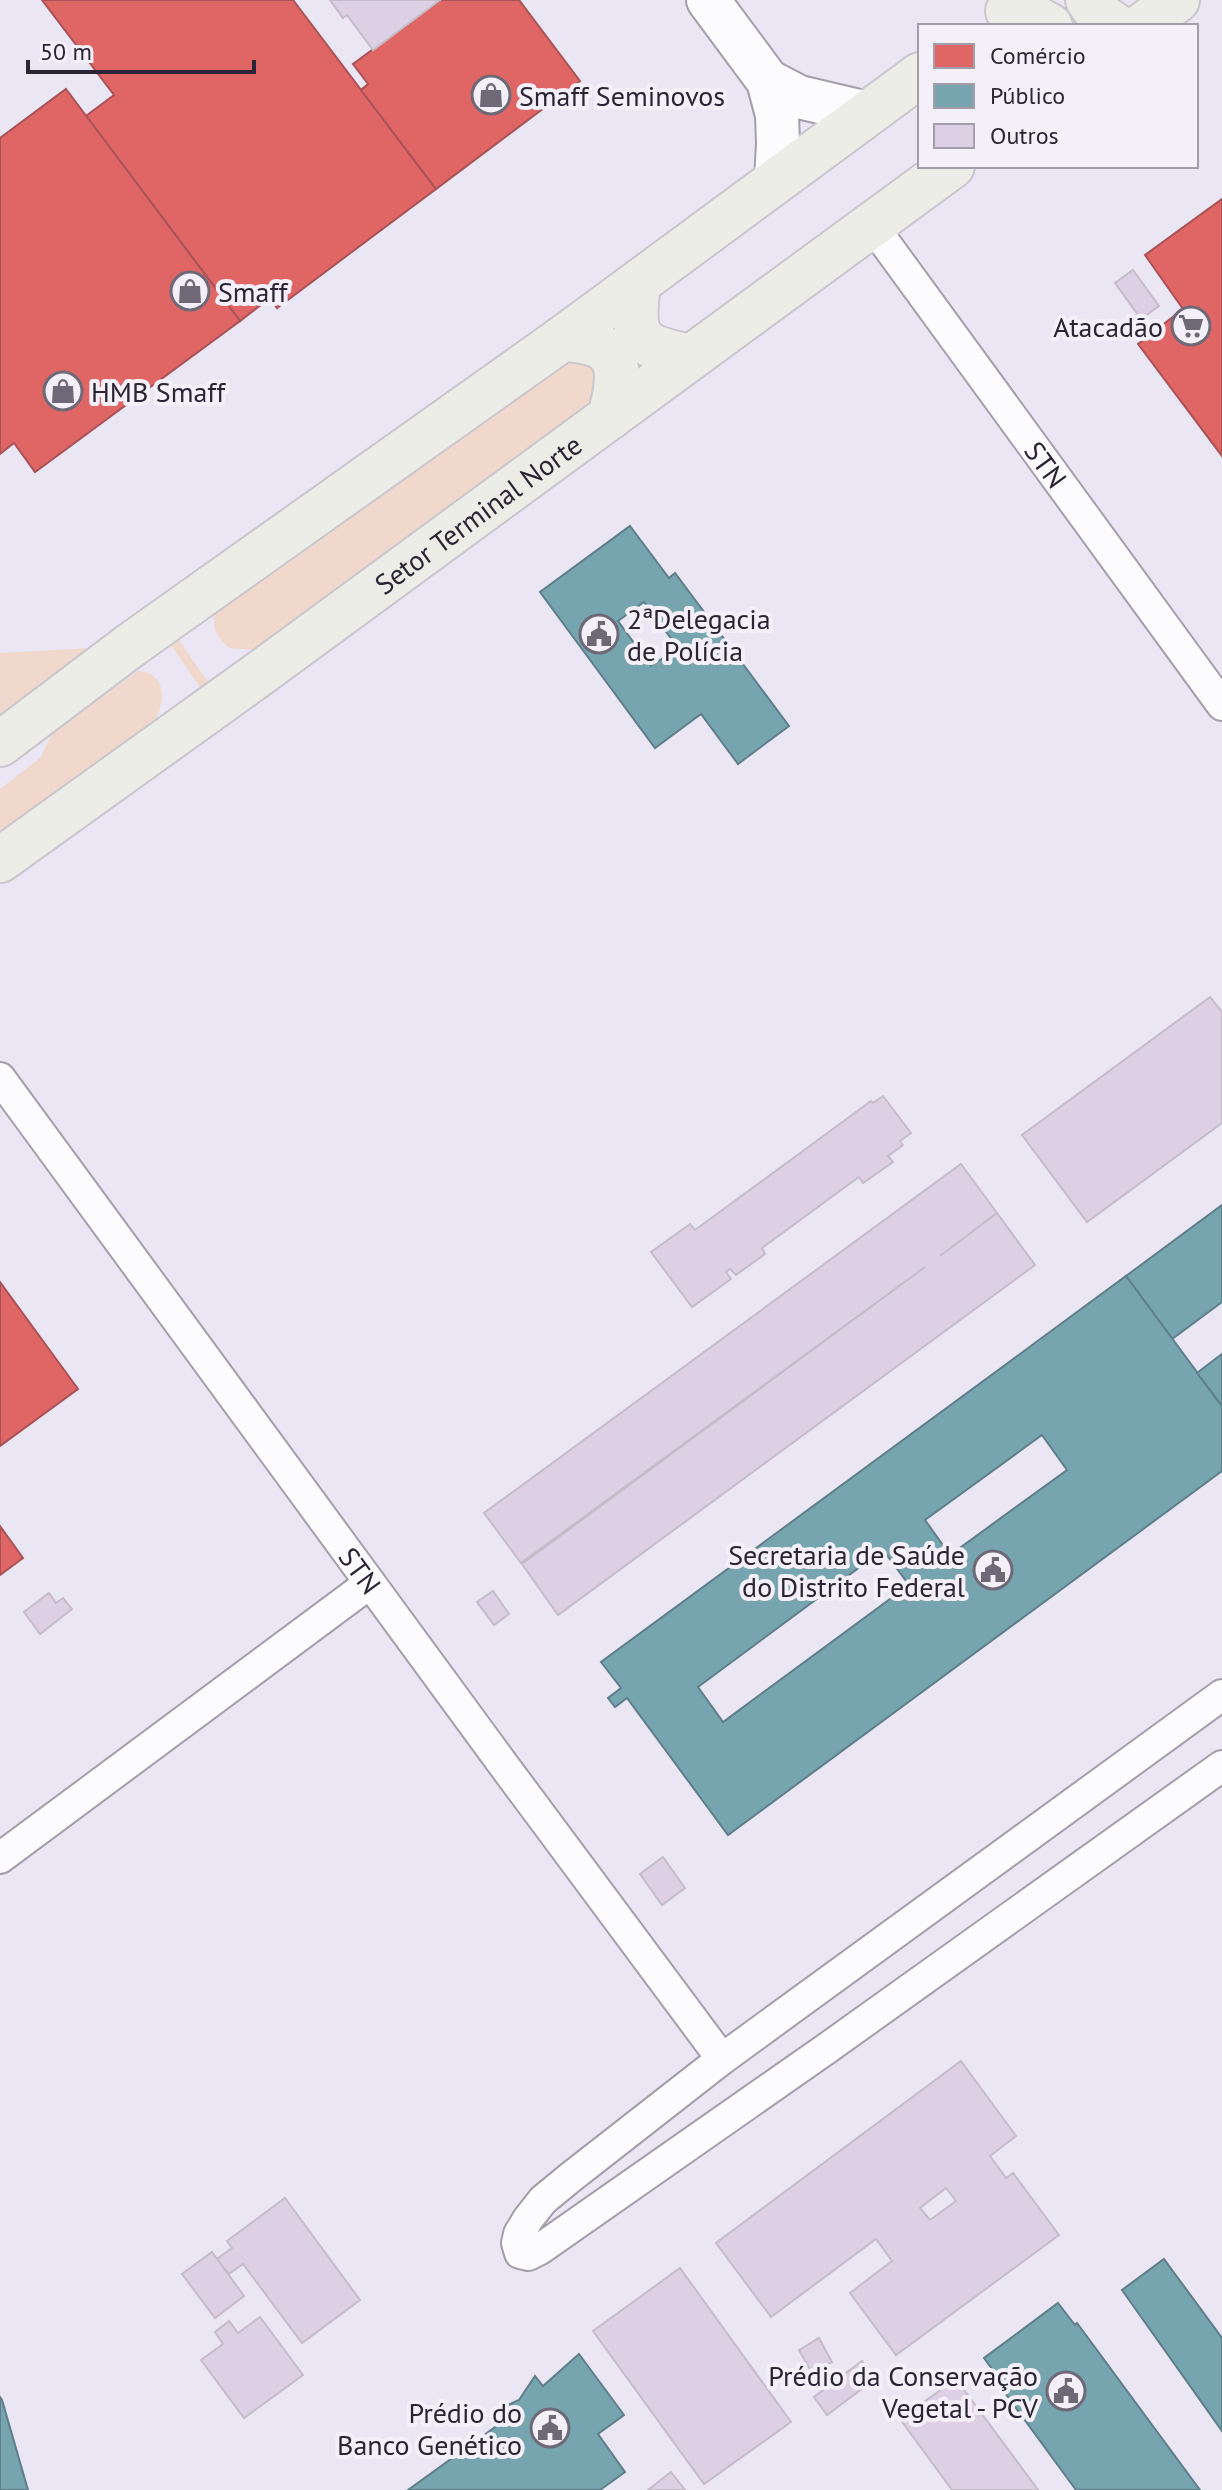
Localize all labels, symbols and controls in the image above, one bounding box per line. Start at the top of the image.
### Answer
scale bar [28,24,254,74]
legend [918,24,1198,168]
text: 50 m [40,36,92,67]
text: Comércio [990,40,1086,71]
shop icon: Smaff Seminovos [470,74,512,116]
place label: Smaff Seminovos [519,77,725,114]
text: Público [990,80,1065,111]
text: Outros [990,120,1059,151]
shop icon: Smaff [169,270,211,312]
place label: Smaff [218,273,288,310]
supermarket icon: Atacadão [1170,305,1212,347]
place label: Atacadão [1053,308,1163,345]
shop icon: HMB Smaff [42,370,84,412]
place label: HMB Smaff [91,373,226,410]
street label: Setor Terminal Norte [367,425,589,602]
street label: STN [1017,433,1076,495]
place label: 2ªDelegacia de Polícia [627,600,771,669]
public building icon: 2ªDelegacia de Polícia [578,613,620,655]
place label: Secretaria de Saúde do Distrito Federal [728,1536,965,1605]
street label: STN [331,1539,390,1601]
public building icon: Secretaria de Saúde do Distrito Federal [972,1549,1014,1591]
place label: Prédio da Conservação Vegetal - PCV [768,2357,1038,2426]
public building icon: Prédio da Conservação Vegetal - PCV [1045,2370,1087,2412]
place label: Prédio do Banco Genético [337,2394,522,2463]
public building icon: Prédio do Banco Genético [529,2407,571,2449]

